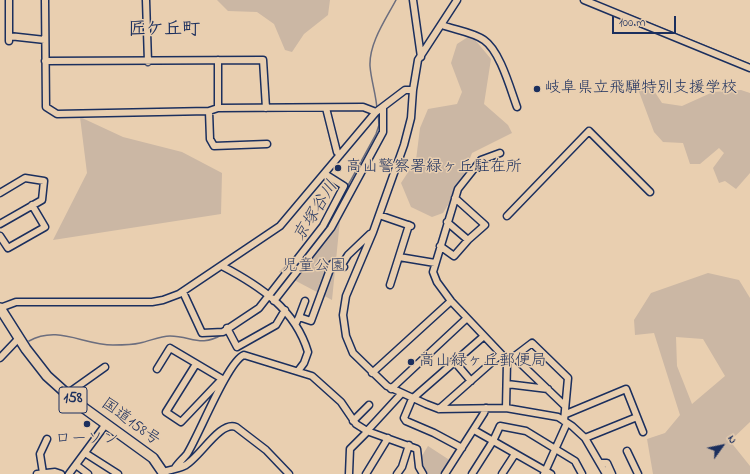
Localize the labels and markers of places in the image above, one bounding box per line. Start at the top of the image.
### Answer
place label: 岐阜県立飛騨特別支援学校 [545,79,737,99]
marker: 岐阜県立飛騨特別支援学校 [532,84,542,94]
place label: 高山警察署緑ヶ丘駐在所 [346,158,522,178]
marker: 高山警察署緑ヶ丘駐在所 [333,163,343,173]
place label: 高山緑ヶ丘郵便局 [419,352,547,372]
marker: 高山緑ヶ丘郵便局 [406,357,416,367]
marker: ローソン [82,419,92,429]
place label: ローソン [55,430,119,450]

